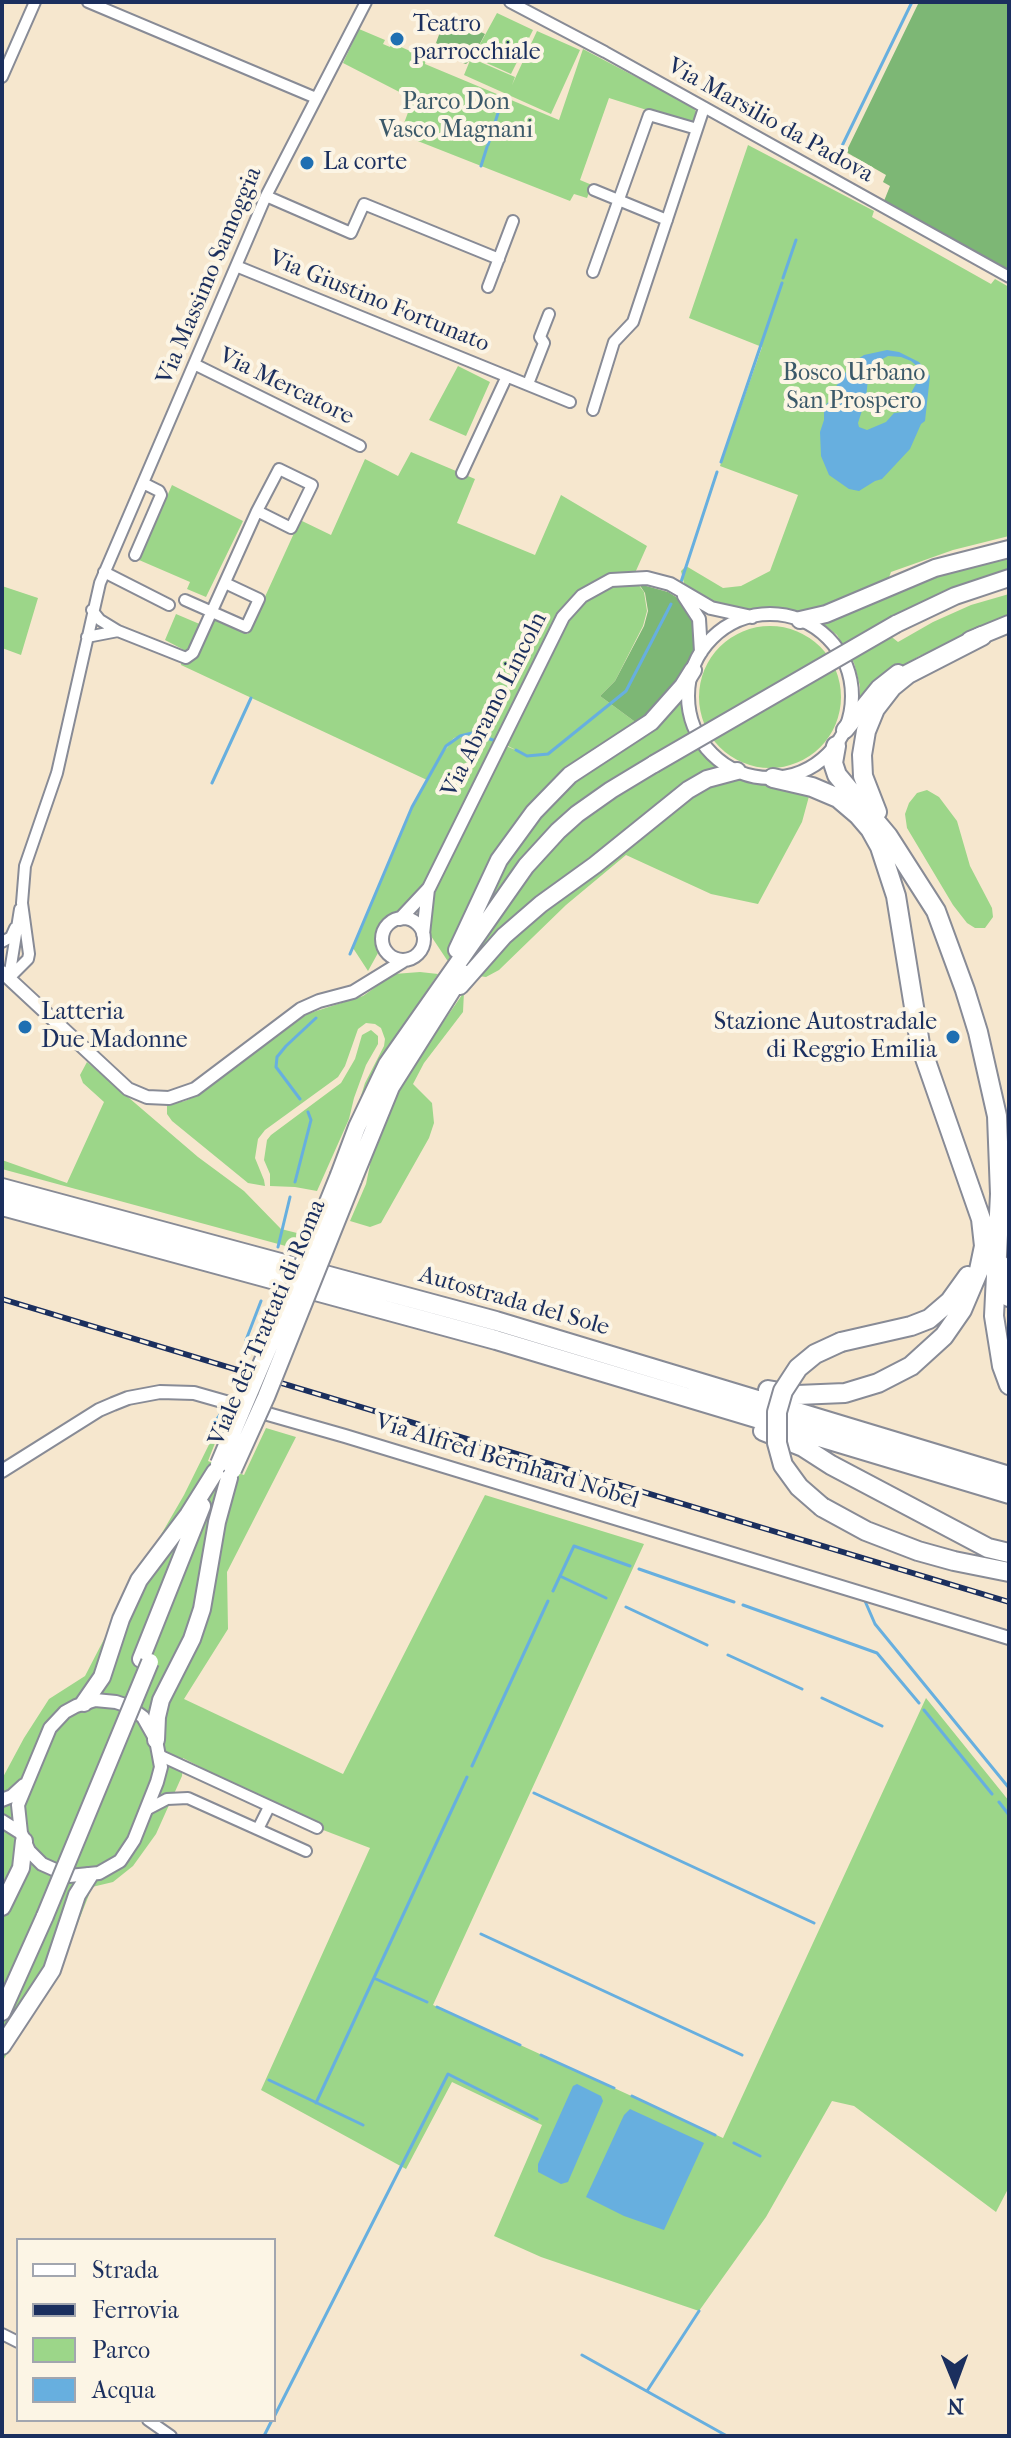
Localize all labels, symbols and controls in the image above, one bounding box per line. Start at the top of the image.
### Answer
place label: Teatro parrocchiale [413,11,541,67]
marker: Teatro parrocchiale [388,30,406,48]
street label: Via Marsilio da Padova [662,52,878,190]
park label: Parco Don Vasco Magnani [379,89,533,145]
place label: La corte [323,149,407,177]
marker: La corte [298,154,316,172]
street label: Via Massimo Samoggia [151,163,269,389]
street label: Via Giustino Fortunato [265,245,493,359]
street label: Via Mercatore [214,342,358,432]
park label: Bosco Urbano San Prospero [782,360,926,416]
street label: Via Abramo Lincoln [436,608,554,802]
place label: Latteria Due Madonne [41,999,188,1055]
place label: Stazione Autostradale di Reggio Emilia [714,1009,937,1065]
marker: Latteria Due Madonne [16,1018,34,1036]
marker: Stazione Autostradale di Reggio Emilia [944,1028,962,1046]
street label: Viale dei Trattati di Roma [203,1196,333,1450]
street label: Autostrada del Sole [415,1261,613,1343]
street label: Via Alfred Bernhard Nobel [372,1408,642,1516]
legend [16,2238,276,2422]
text: Strada [92,2256,158,2284]
text: Ferrovia [92,2296,179,2324]
text: Parco [92,2336,150,2364]
north arrow [915,2342,995,2422]
text: Acqua [92,2376,155,2404]
text: N [947,2393,964,2419]

